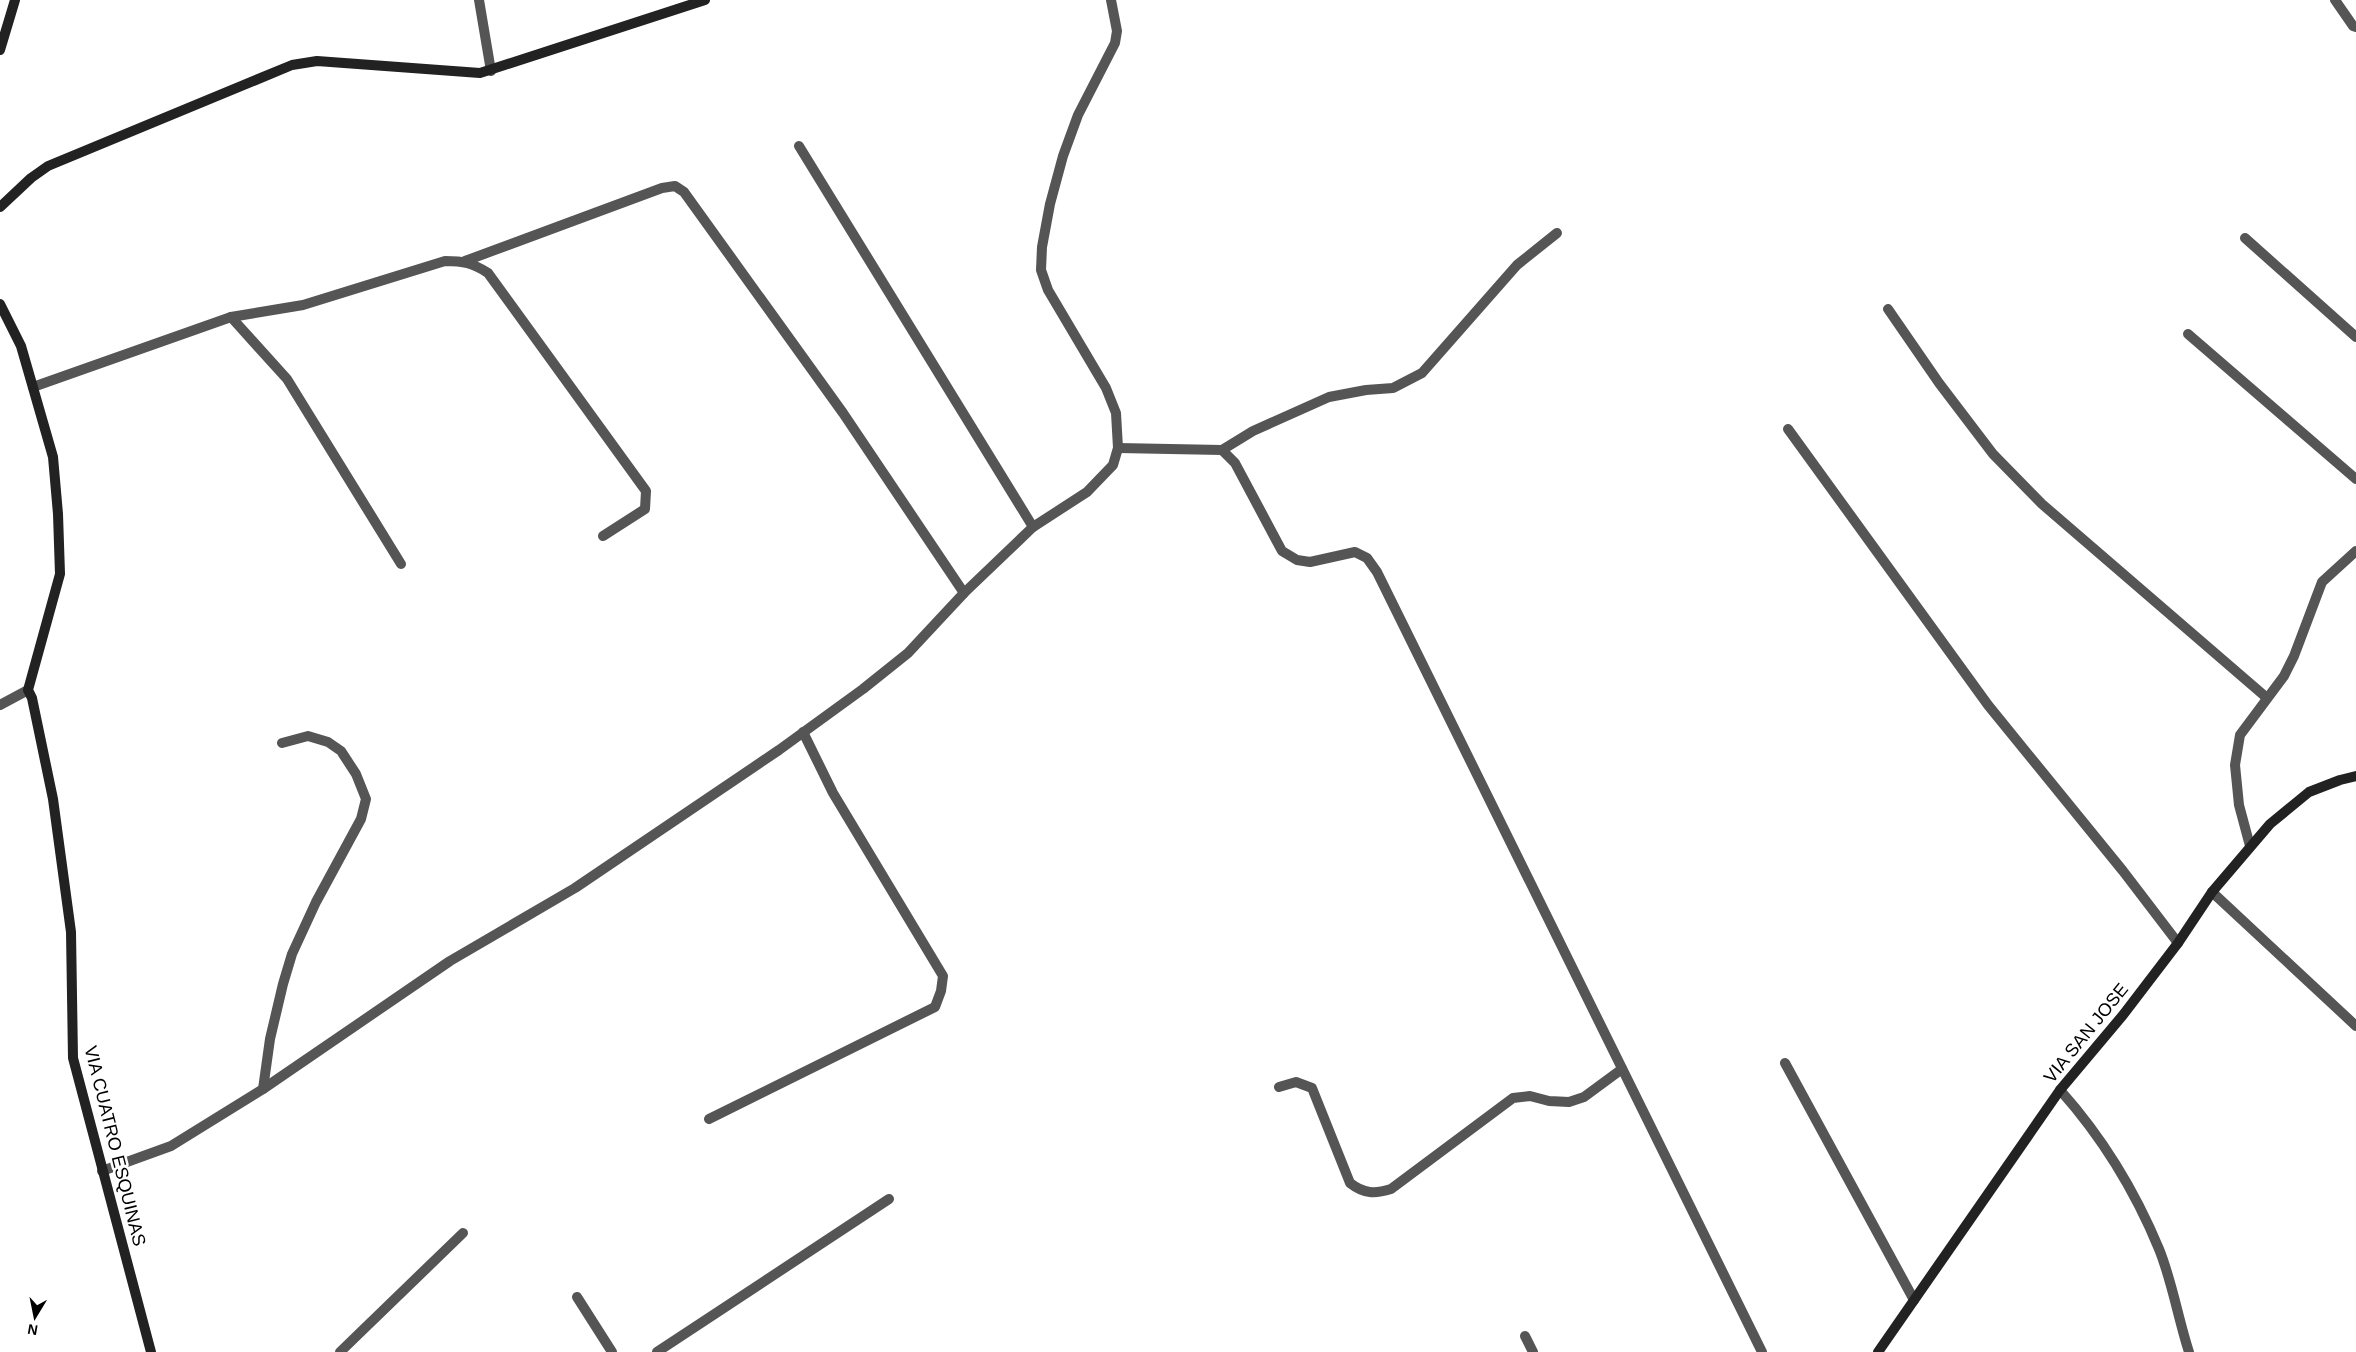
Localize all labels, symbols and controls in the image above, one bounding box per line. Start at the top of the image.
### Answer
street label: VIA SAN JOSE [2040,979,2132,1087]
street label: VIA CUATRO ESQUINAS [80,1044,150,1248]
north arrow [10,1292,60,1342]
text: N [26,1321,39,1339]

